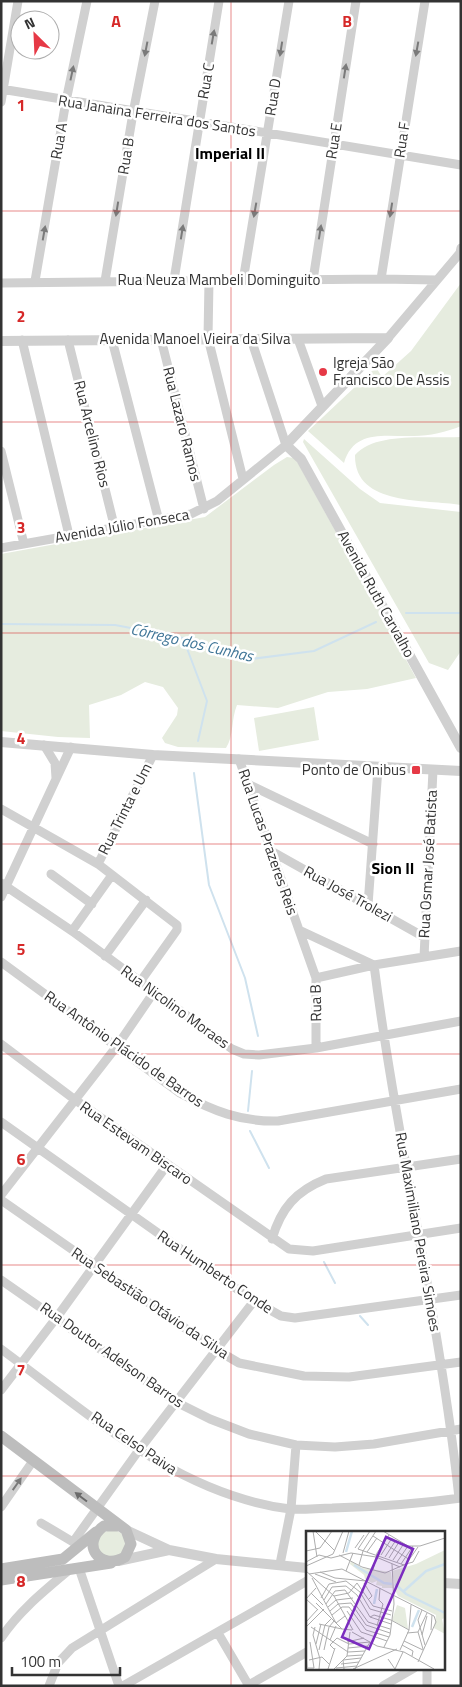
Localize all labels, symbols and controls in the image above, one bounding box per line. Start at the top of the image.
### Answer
text: A [111,9,121,33]
text: B [342,9,352,33]
north arrow [10,10,60,60]
text: N [21,11,38,34]
one-way arrow [210,29,218,45]
one-way arrow [141,41,149,57]
one-way arrow [277,42,285,58]
one-way arrow [413,42,421,58]
street label: Rua C [191,61,220,101]
one-way arrow [341,63,349,79]
one-way arrow [68,66,76,81]
street label: Rua D [258,77,287,117]
street label: Rua Janaina Ferreira dos Santos [57,89,258,142]
text: 1 [17,93,25,117]
street label: Rua F [387,120,416,159]
street label: Rua A [44,121,73,161]
street label: Rua E [319,121,348,161]
street label: Rua B [111,136,140,176]
district label: Imperial II [195,141,265,165]
one-way arrow [113,201,121,217]
one-way arrow [250,202,258,218]
one-way arrow [387,202,395,218]
one-way arrow [178,224,186,240]
one-way arrow [317,224,325,240]
one-way arrow [40,225,48,241]
street label: Rua Neuza Mambeli Dominguito [117,268,321,291]
text: 2 [17,304,25,328]
street label: Avenida Manoel Vieira da Silva [100,327,291,350]
place label: Igreja São Francisco De Assis [333,351,450,391]
street label: Rua Lazaro Ramos [157,364,208,484]
marker: Igreja São Francisco De Assis [317,366,329,378]
street label: Rua Arcelino Rios [68,378,117,490]
street label: Avenida Júlio Fonseca [53,502,191,549]
text: 3 [17,515,25,539]
street label: Avenida Ruth Carvalho [332,526,421,662]
water label: Córrego dos Cunhas [128,616,257,668]
text: 4 [17,726,26,750]
place label: Ponto de Onibus [302,758,406,781]
street label: Rua Trinta e Um [92,759,158,859]
marker: Ponto de Onibus [410,764,422,776]
street label: Rua Lucas Prazeres Reis [233,766,304,918]
street label: Rua Osmar José Batista [412,789,443,939]
district label: Sion II [372,856,414,880]
street label: Rua José Trolezi [299,860,397,928]
text: 5 [17,937,26,961]
street label: Rua Nicolino Moraes [116,959,234,1054]
street label: Rua B [304,984,327,1022]
street label: Rua Antônio Plácido de Barros [40,985,209,1113]
street label: Rua Estevam Biscaro [75,1095,197,1190]
street label: Rua Maximiliano Pereira Simoes [390,1130,447,1334]
text: 6 [17,1147,26,1171]
street label: Rua Humberto Conde [153,1224,278,1319]
street label: Rua Sebastião Otávio da Silva [67,1241,234,1364]
street label: Rua Doutor Adelson Barros [36,1296,189,1413]
text: 7 [17,1358,25,1382]
street label: Rua Celso Paiva [87,1405,182,1480]
one-way arrow [12,1477,22,1491]
one-way arrow [75,1491,88,1502]
inset map [306,1531,444,1670]
text: 8 [17,1569,26,1593]
scale bar [12,1644,120,1676]
text: 100 m [20,1650,61,1673]

